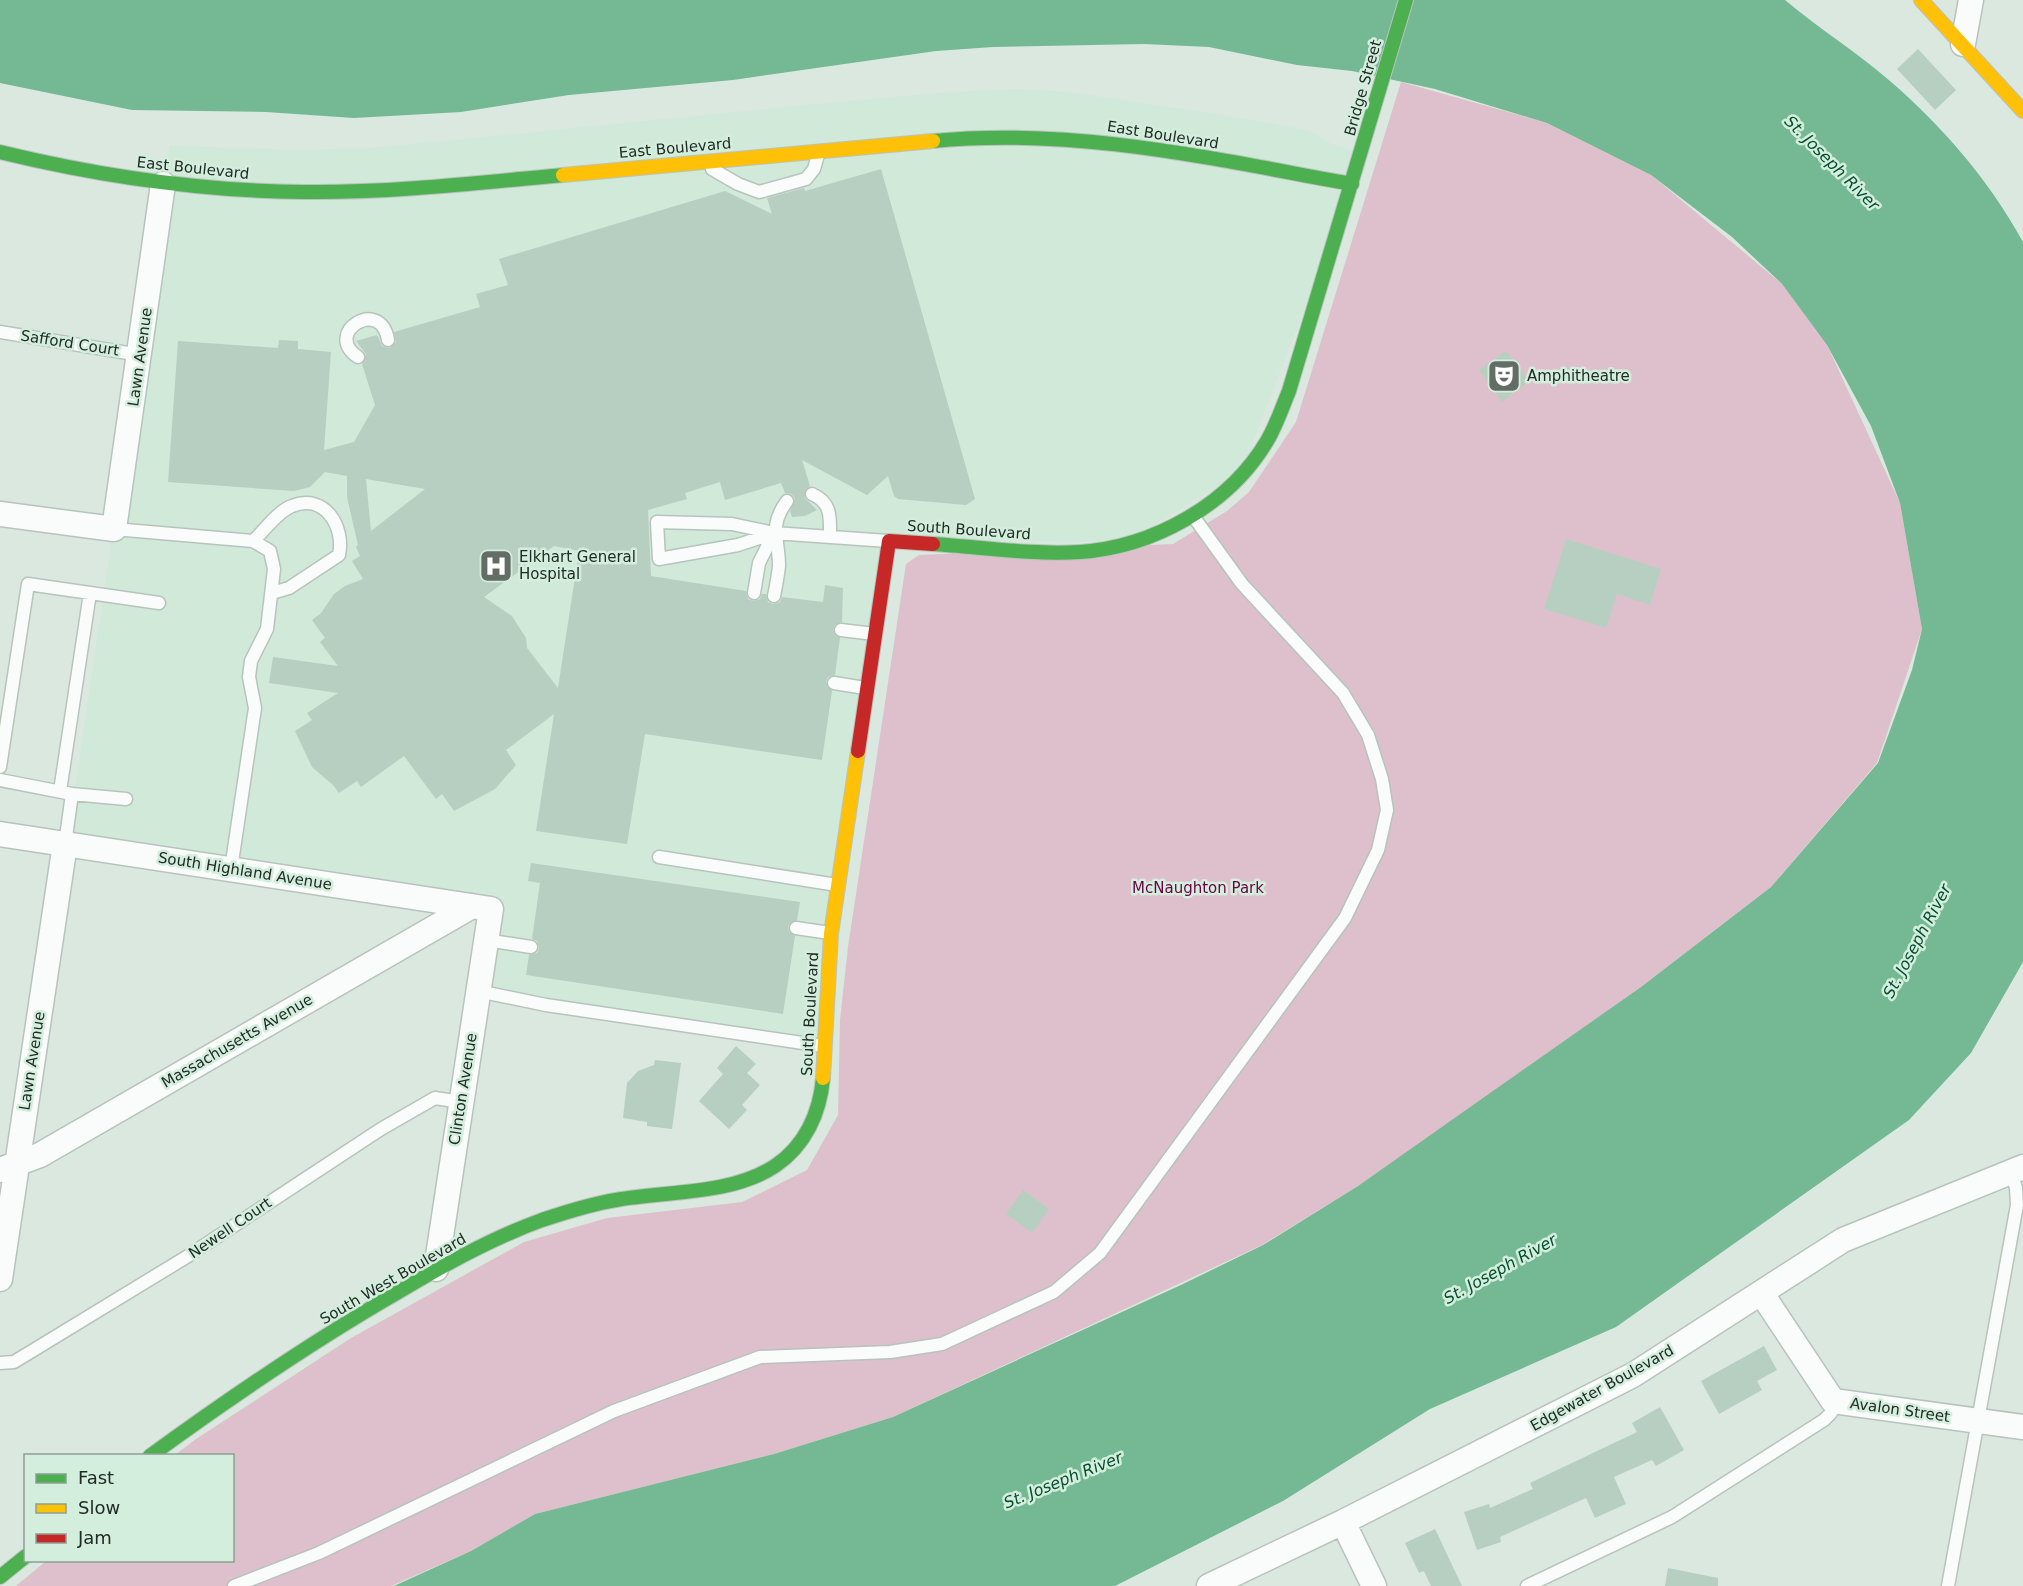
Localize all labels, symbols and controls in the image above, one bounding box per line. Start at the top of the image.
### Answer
street label: Bridge Street [1341,38,1385,138]
water label: St. Joseph River [1781,112,1884,215]
street label: East Boulevard [1106,117,1220,153]
street label: East Boulevard [618,134,732,162]
street label: East Boulevard [136,153,250,183]
street label: Lawn Avenue [124,306,156,408]
street label: Safford Court [19,326,121,360]
theatre icon: Amphitheatre [1486,358,1522,394]
place label: Amphitheatre [1527,367,1630,385]
street label: South Boulevard [906,517,1032,543]
hospital icon: Elkhart General Hospital [478,548,514,584]
place label: Elkhart General Hospital [519,548,636,583]
street label: South Highland Avenue [157,848,333,894]
park label: McNaughton Park [1132,879,1264,897]
water label: St. Joseph River [1879,880,1956,1001]
street label: South Boulevard [798,951,822,1077]
street label: Massachusetts Avenue [158,990,316,1092]
street label: Lawn Avenue [15,1010,49,1112]
street label: Clinton Avenue [445,1032,481,1146]
street label: Newell Court [185,1194,275,1262]
water label: St. Joseph River [1440,1229,1561,1308]
street label: South West Boulevard [317,1230,469,1328]
street label: Edgewater Boulevard [1527,1341,1677,1435]
street label: Avalon Street [1849,1394,1951,1426]
water label: St. Joseph River [1001,1447,1126,1512]
legend [24,1454,234,1562]
text: Fast [78,1467,114,1488]
text: Slow [78,1497,120,1518]
text: Jam [77,1527,112,1548]

